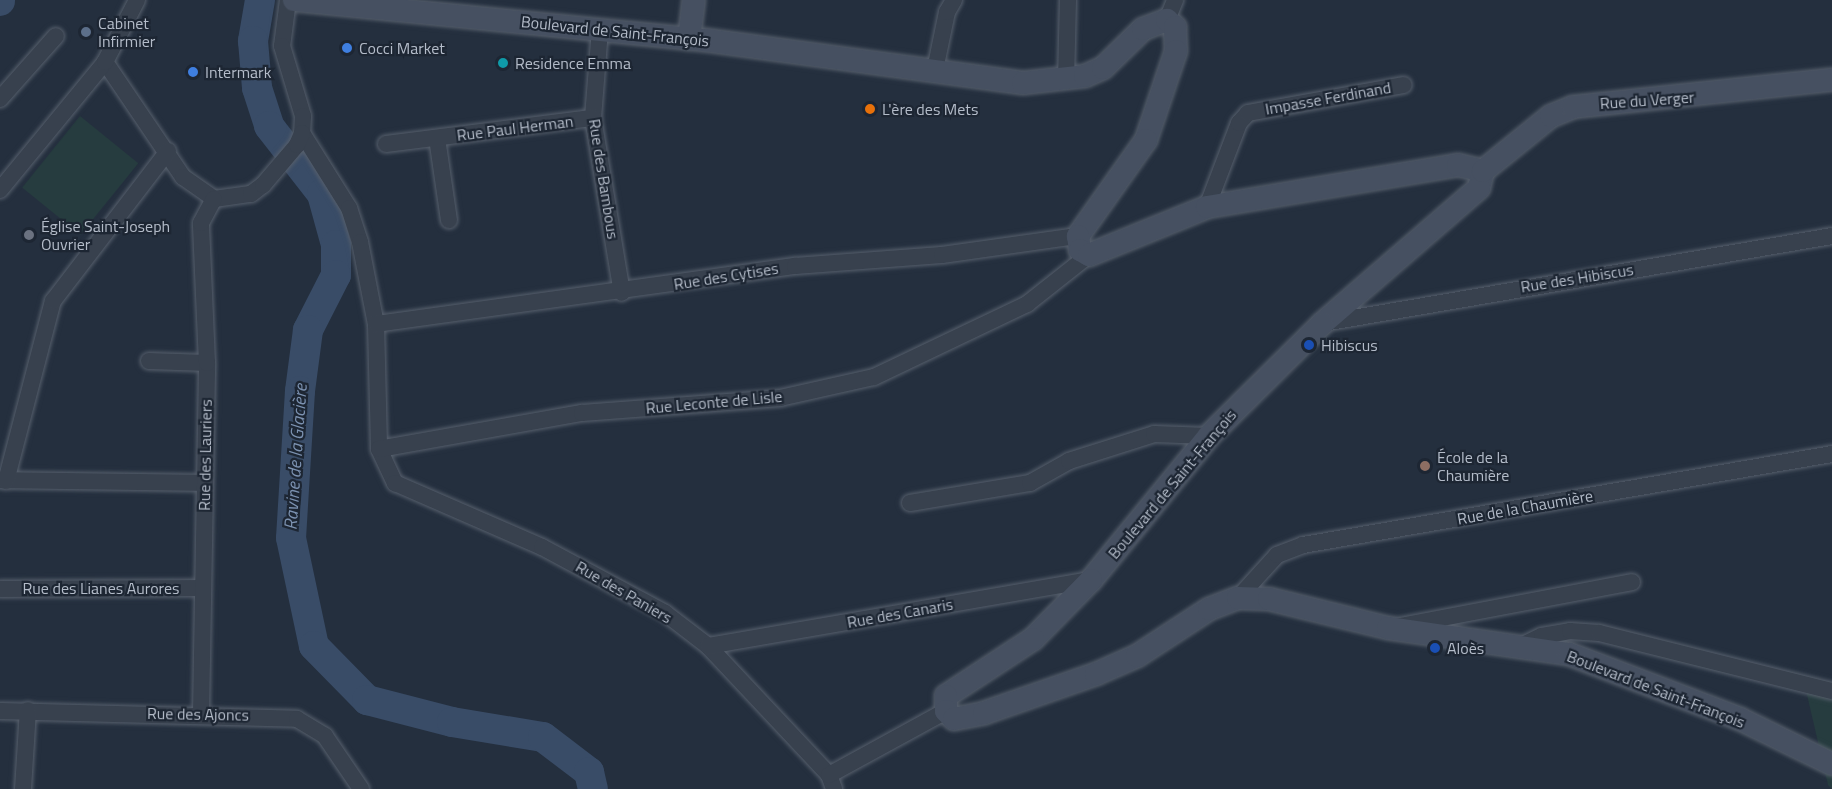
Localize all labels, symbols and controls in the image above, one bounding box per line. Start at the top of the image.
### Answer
street label: Boulevard de Saint-François [520,12,710,50]
place label: Cabinet Infirmier [98,13,155,51]
marker: Cabinet Infirmier [79,25,93,39]
place label: Cocci Market [359,38,445,58]
marker: Cocci Market [340,41,354,55]
place label: Residence Emma [515,53,631,73]
marker: Residence Emma [496,56,510,70]
place label: Intermark [205,62,271,82]
marker: Intermark [186,65,200,79]
street label: Impasse Ferdinand [1264,77,1392,119]
street label: Rue du Verger [1599,87,1695,113]
place label: L'ère des Mets [882,99,978,119]
marker: L'ère des Mets [863,102,877,116]
street label: Rue Paul Herman [456,111,574,145]
street label: Rue des Bambous [585,118,623,240]
place label: Église Saint-Joseph Ouvrier [41,216,170,254]
marker: Église Saint-Joseph Ouvrier [22,228,36,242]
street label: Rue des Cytises [672,258,780,294]
street label: Rue des Hibiscus [1519,260,1635,296]
place label: Hibiscus [1321,335,1378,355]
marker: Hibiscus [1302,338,1316,352]
water label: Ravine de la Glacière [280,383,312,531]
street label: Rue Leconte de Lisle [645,386,783,418]
street label: Rue des Lauriers [194,399,216,511]
street label: Boulevard de Saint-François [1104,405,1240,563]
place label: École de la Chaumière [1437,447,1509,485]
marker: École de la Chaumière [1418,459,1432,473]
street label: Rue de la Chaumière [1456,486,1594,528]
street label: Rue des Paniers [572,557,676,627]
street label: Rue des Lianes Aurores [23,578,179,598]
street label: Rue des Canaris [846,594,954,632]
place label: Aloès [1447,638,1484,658]
marker: Aloès [1428,641,1442,655]
street label: Boulevard de Saint-François [1564,646,1748,732]
street label: Rue des Ajoncs [147,704,249,724]

